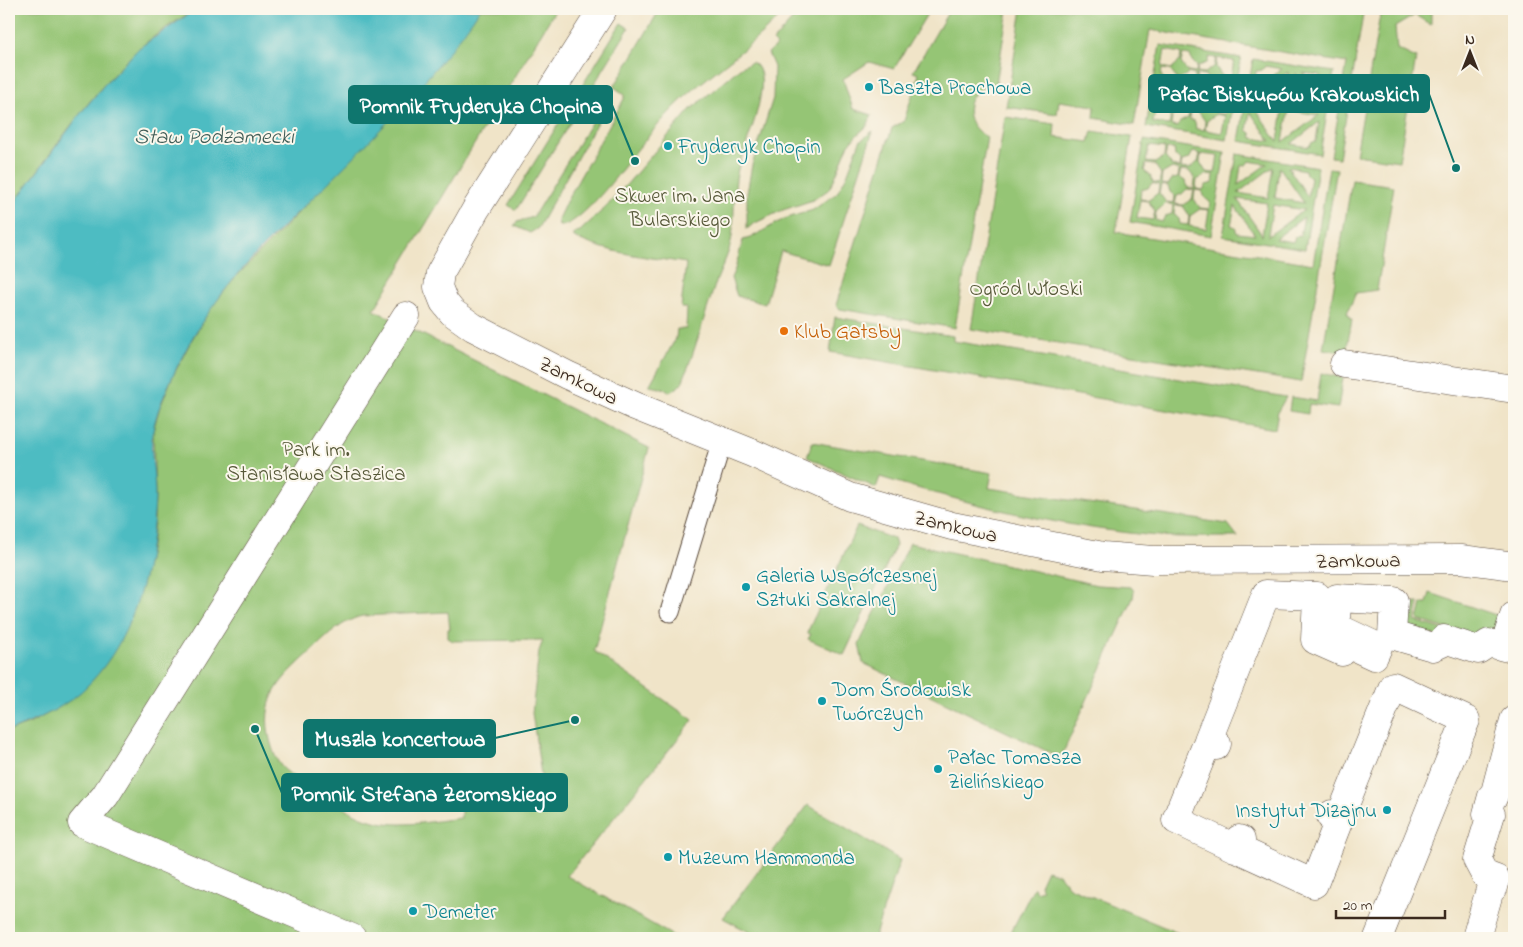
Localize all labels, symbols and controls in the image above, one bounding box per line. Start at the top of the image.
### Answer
north arrow [1446,28,1496,78]
text: N [1465,30,1475,51]
place label: Baszta Prochowa [878,74,1031,104]
callout: Pałac Biskupów Krakowskich [1149,75,1429,112]
text: Pałac Biskupów Krakowskich [1159,80,1419,112]
marker: Baszta Prochowa [863,81,875,93]
callout: Pomnik Fryderyka Chopina [349,86,612,123]
text: Pomnik Fryderyka Chopina [360,92,603,125]
water label: Staw Podzamecki [134,122,296,154]
place label: Fryderyk Chopin [677,133,821,165]
marker: Fryderyk Chopin [662,140,674,152]
park label: Skwer im. Jana Bularskiego [615,182,745,238]
park label: Ogród Włoski [969,275,1083,307]
place label: Klub Gatsby [794,318,901,350]
marker: Klub Gatsby [778,325,790,337]
street label: Zamkowa [533,350,623,414]
park label: Park im. Stanisława Staszica [227,436,405,490]
street label: Zamkowa [911,504,1000,552]
street label: Zamkowa [1315,546,1401,578]
place label: Galeria Współczesnej Sztuki Sakralnej [756,562,937,616]
marker: Galeria Współczesnej Sztuki Sakralnej [740,581,752,593]
place label: Dom Środowisk Twórczych [831,676,972,732]
marker: Dom Środowisk Twórczych [816,695,828,707]
callout: Muszla koncertowa [304,720,495,757]
text: Muszla koncertowa [315,725,486,757]
place label: Pałac Tomasza Zielińskiego [948,744,1082,800]
marker: Pałac Tomasza Zielińskiego [932,763,944,775]
callout: Pomnik Stefana Żeromskiego [282,774,567,811]
text: Pomnik Stefana Żeromskiego [291,780,557,813]
place label: Instytut Dizajnu [1235,797,1377,829]
marker: Instytut Dizajnu [1381,804,1393,816]
place label: Muzeum Hammonda [678,844,855,874]
marker: Muzeum Hammonda [662,851,674,863]
scale bar [1336,887,1444,919]
text: 20 m [1343,895,1373,917]
place label: Demeter [422,898,497,928]
marker: Demeter [407,905,419,917]

